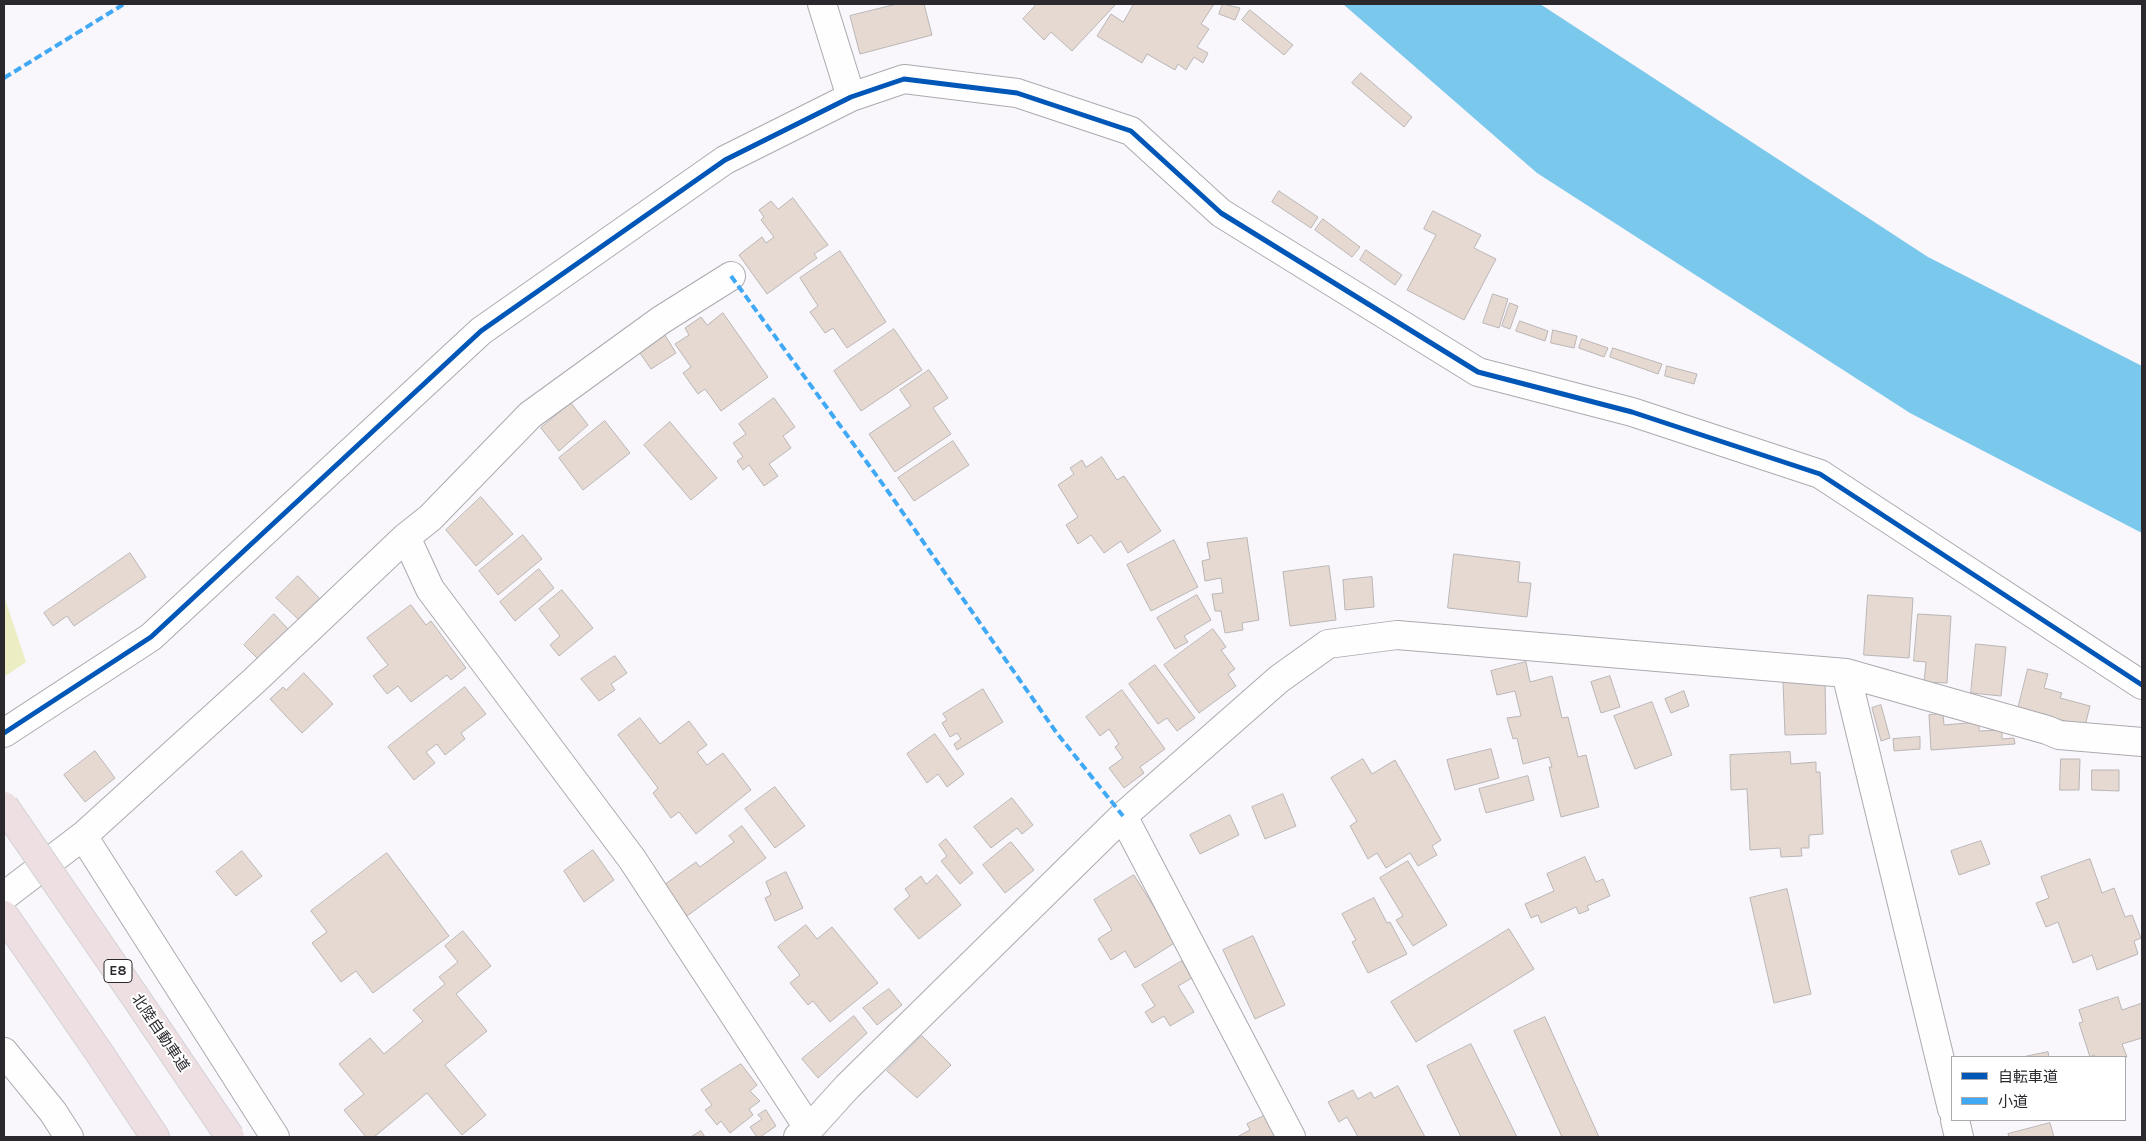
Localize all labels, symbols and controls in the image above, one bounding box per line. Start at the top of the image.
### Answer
road number: E8 [104,959,132,982]
street label: 北陸自動車道 [127,991,193,1075]
legend [1951,1056,2126,1121]
text: 自転車道 [1998,1068,2058,1086]
text: 小道 [1998,1093,2028,1111]

